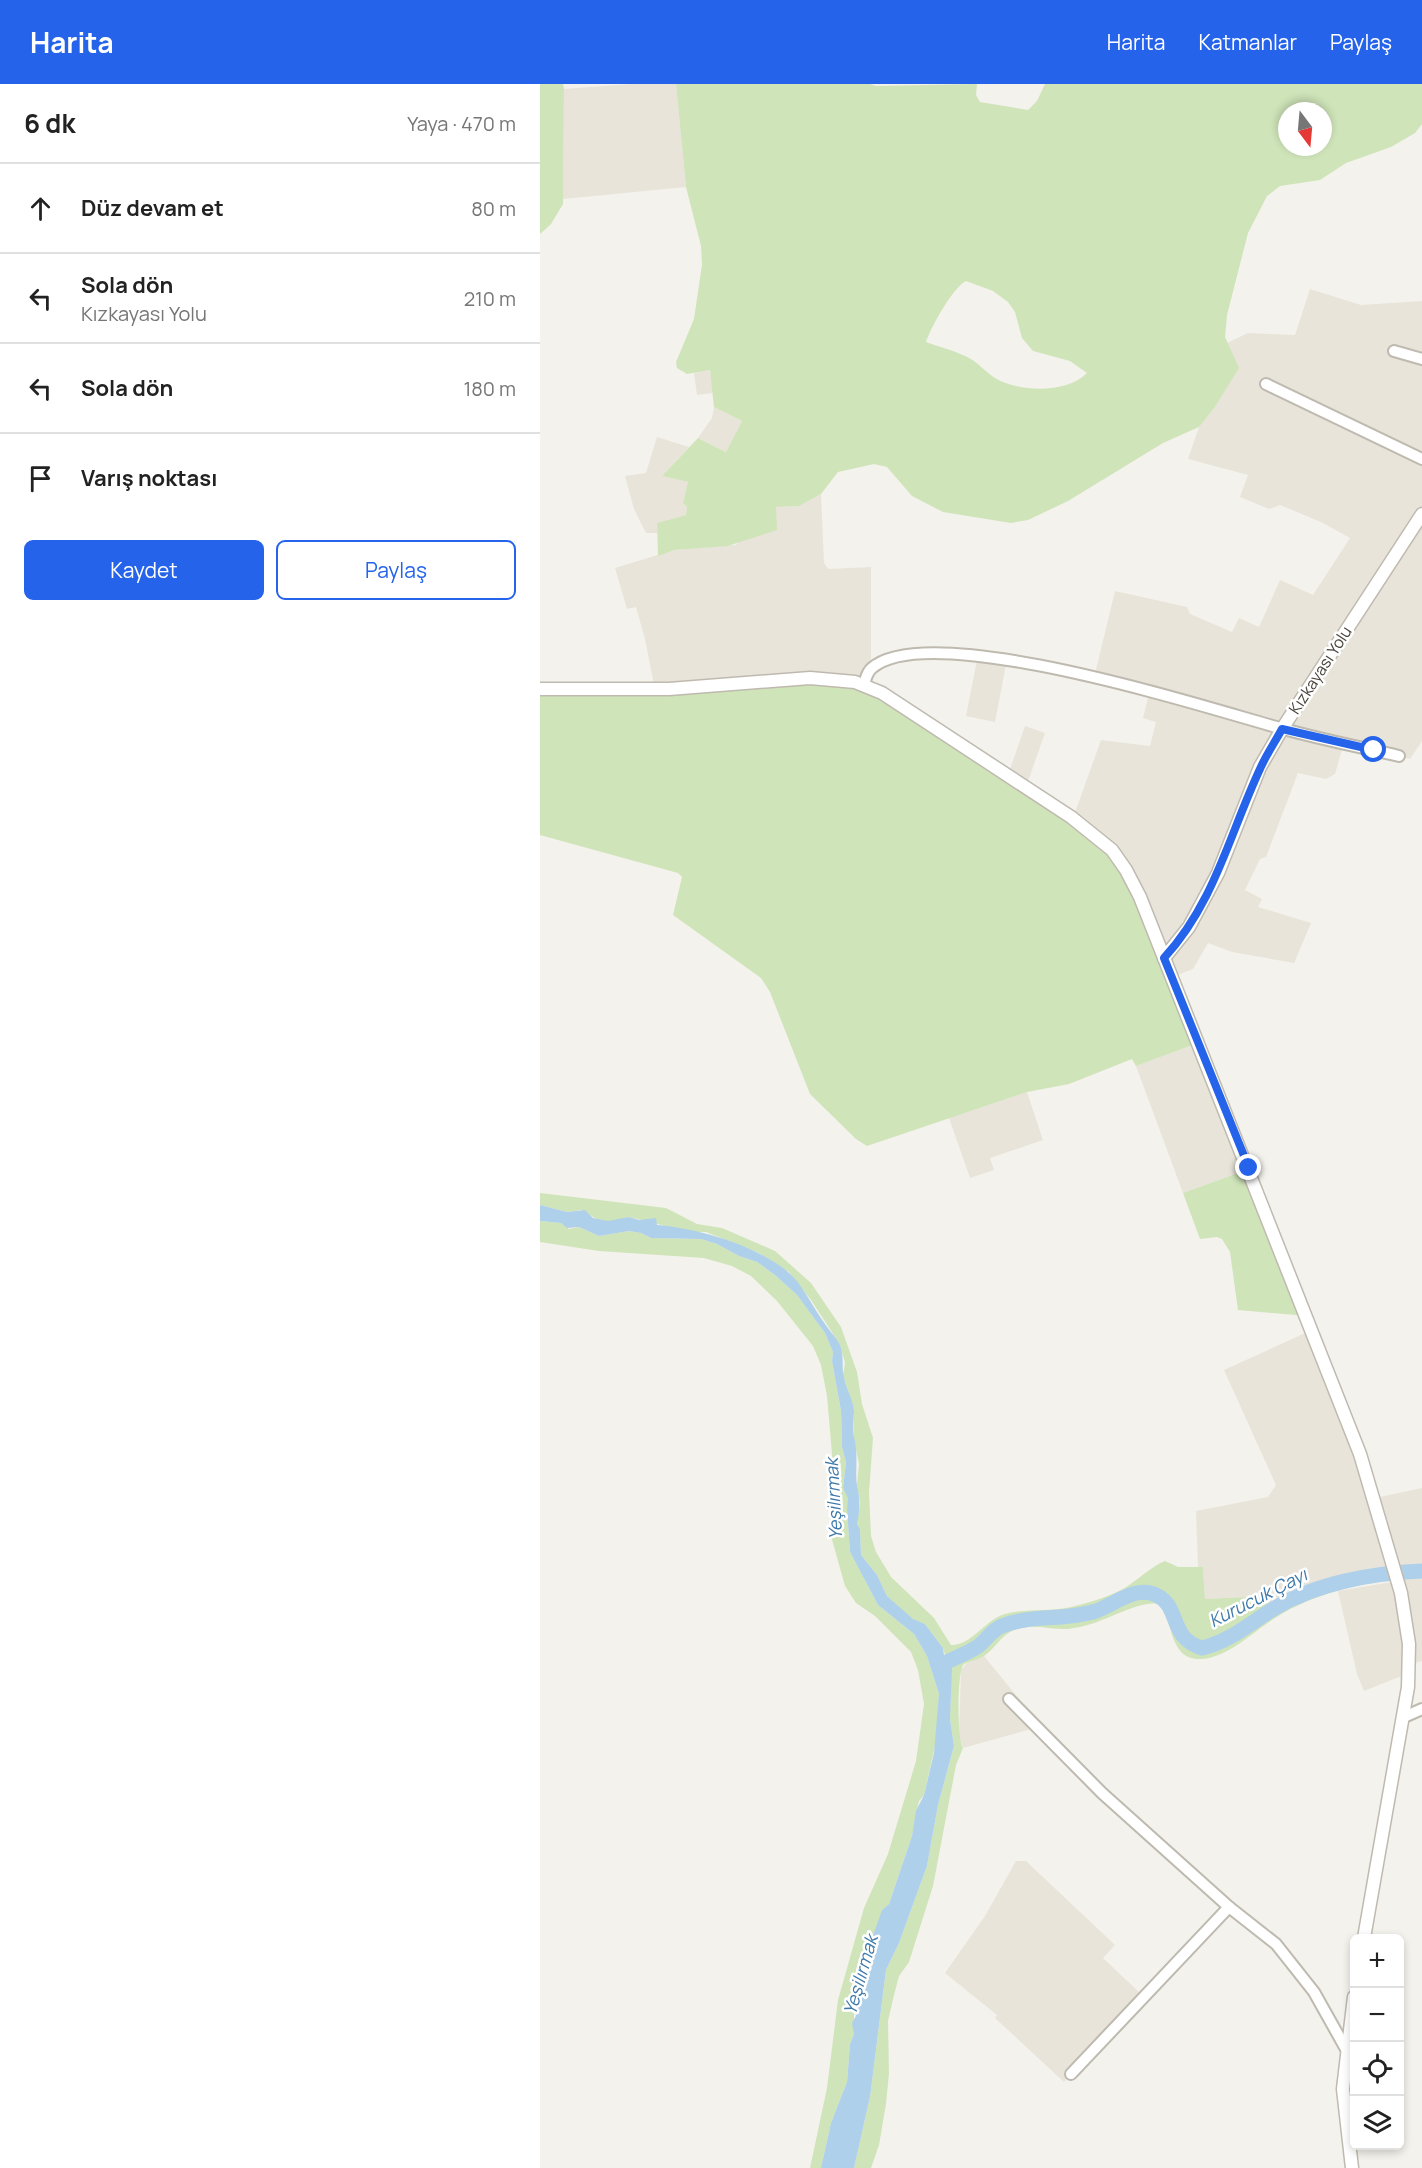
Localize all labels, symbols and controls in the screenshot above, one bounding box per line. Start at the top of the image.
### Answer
text: Harita [30,23,114,61]
text: Harita [1107,28,1165,56]
text: Katmanlar [1198,28,1297,56]
text: Paylaş [1330,28,1392,56]
north arrow [1278,102,1332,156]
text: 6 dk [24,105,75,141]
text: Yaya · 470 m [407,110,516,137]
icon: ahead [24,192,57,225]
text: Düz devam et [81,193,224,223]
text: 80 m [471,195,516,222]
text: Sola dön [81,270,173,300]
icon: left [24,282,57,315]
text: 210 m [464,285,516,312]
text: Kızkayası Yolu [81,300,207,327]
icon: left [24,372,57,405]
text: Sola dön [81,373,173,403]
text: 180 m [463,375,516,402]
icon: arrive [24,462,57,495]
text: Varış noktası [81,463,217,493]
button: Kaydet [24,540,264,600]
button: Paylaş [276,540,516,600]
street label: Kızkayası Yolu [1283,622,1357,718]
route start [1360,736,1386,762]
route end [1235,1154,1261,1180]
water label: Yeşilırmak [819,1455,847,1541]
water label: Kurucuk Çayı [1204,1561,1312,1632]
water label: Yeşilırmak [837,1929,884,2017]
map controls [1350,1934,1404,2150]
button: + [1350,1934,1404,1988]
button: − [1350,1988,1404,2042]
button: locate [1350,2042,1404,2096]
button: layers [1350,2096,1404,2150]

